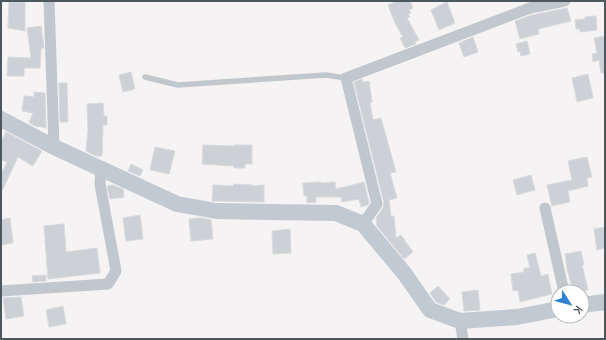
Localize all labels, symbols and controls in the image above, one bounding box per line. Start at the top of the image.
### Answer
north arrow [550,284,590,324]
text: K [570,303,586,317]

